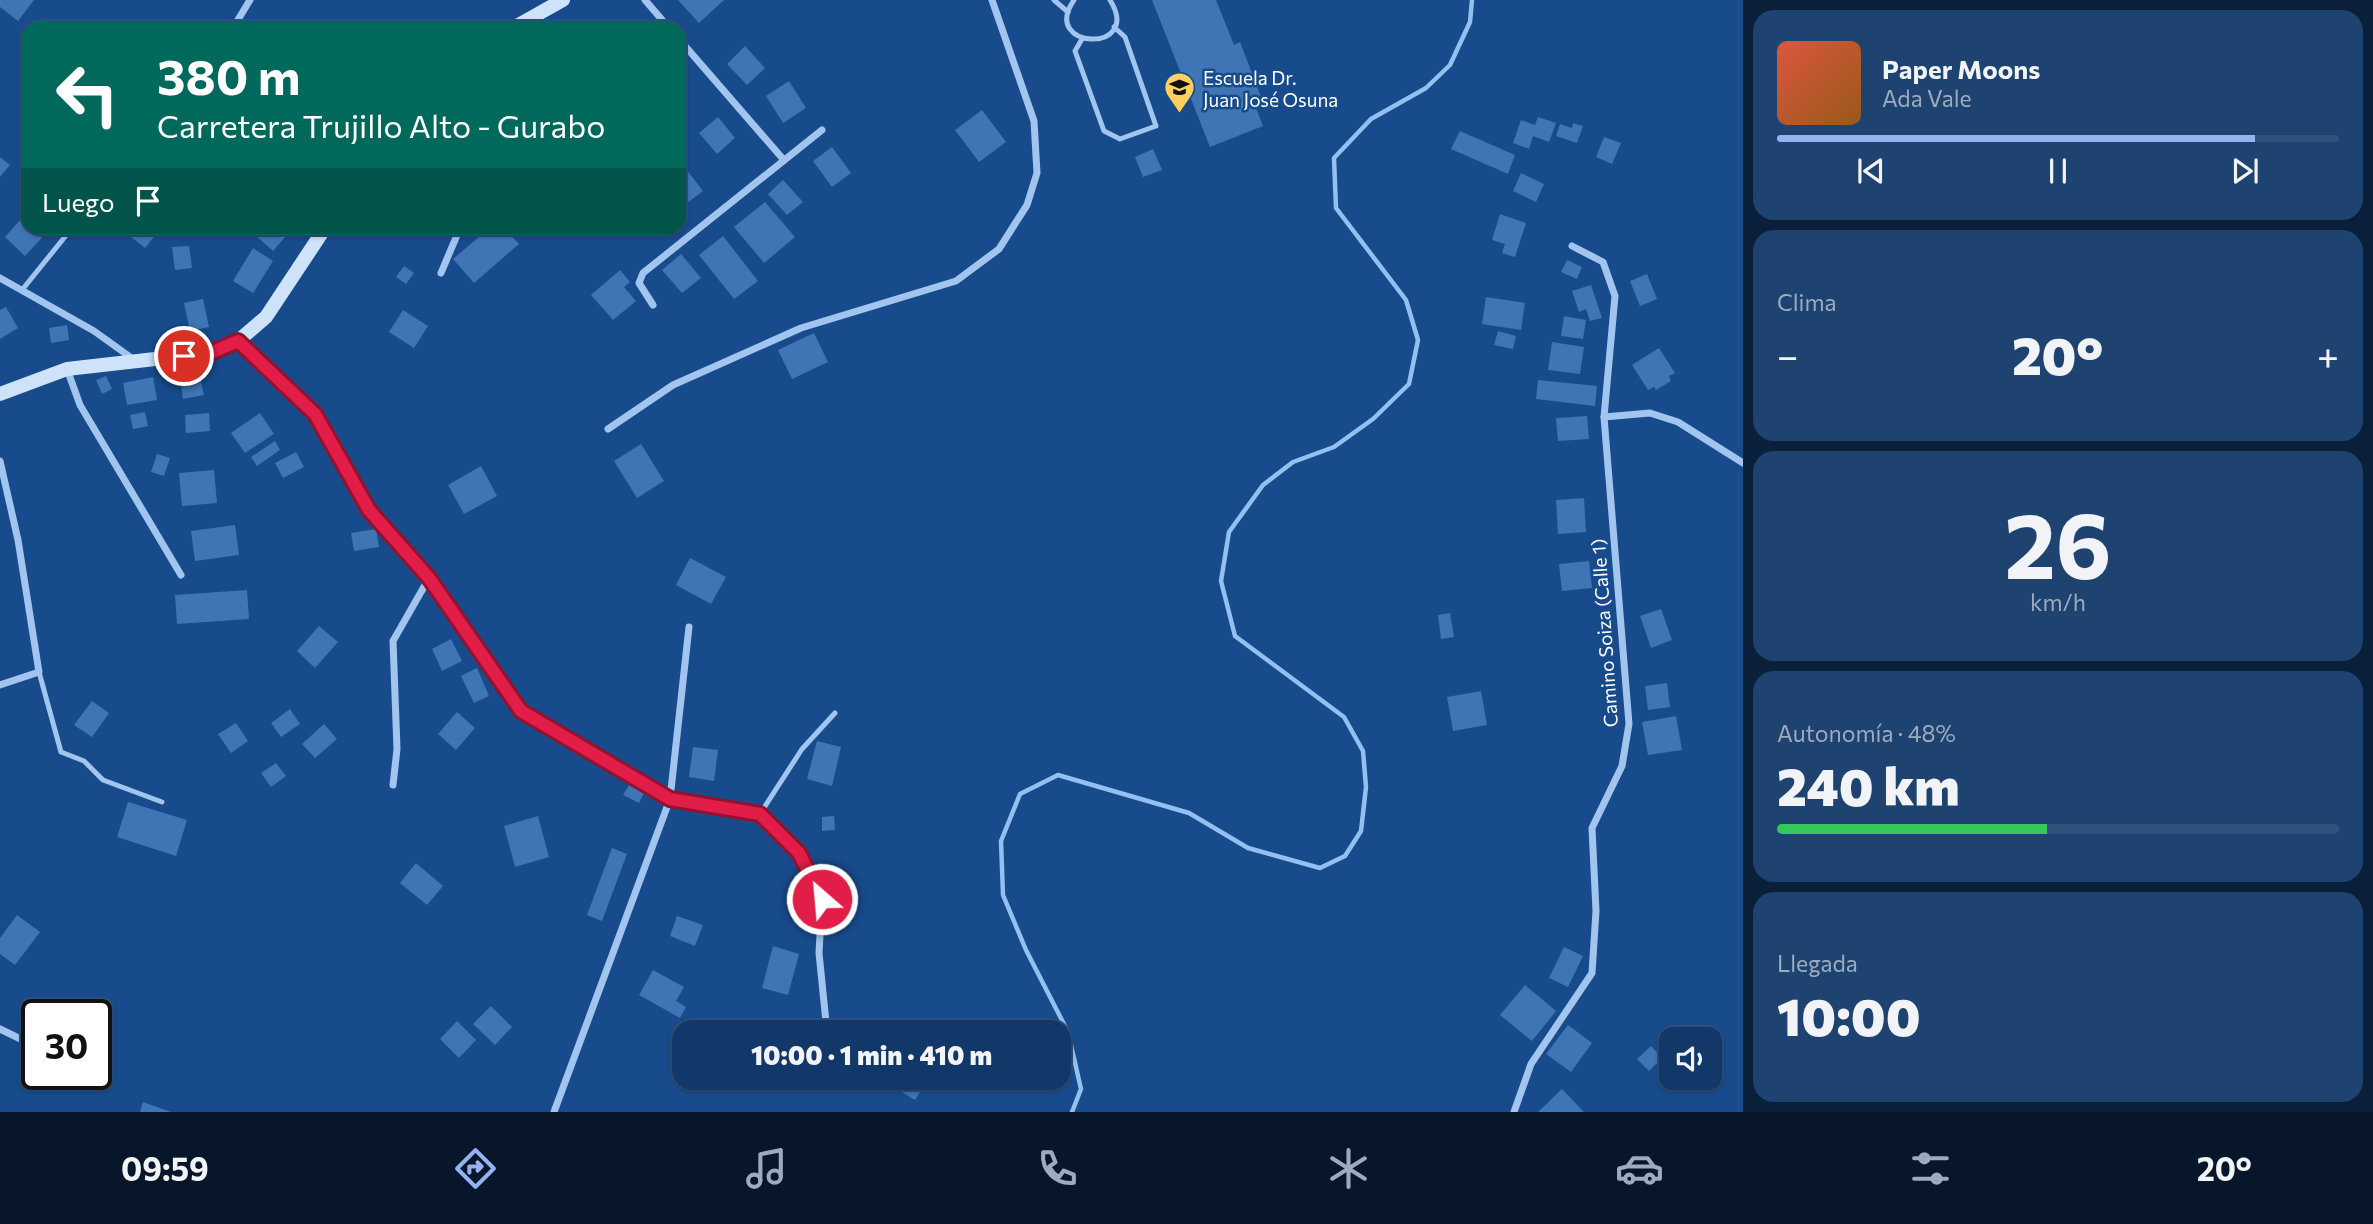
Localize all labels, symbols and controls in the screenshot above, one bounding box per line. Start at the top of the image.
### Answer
text: 380 m [157,45,301,105]
icon: left [42,49,133,140]
text: Paper Moons [1882,53,2040,84]
place label: Escuela Dr. Juan José Osuna [1203,66,1338,111]
school or university icon: Escuela Dr. Juan José Osuna [1163,71,1197,115]
text: Ada Vale [1882,84,1972,112]
text: Carretera Trujillo Alto - Gurabo [157,105,605,145]
icon: previous [1852,152,1890,190]
icon: pause [2039,152,2077,190]
icon: next [2226,152,2264,190]
icon: arrive [129,182,167,220]
text: Luego [42,186,115,217]
text: Clima [1777,288,1837,316]
text: 20° [2012,322,2103,386]
pin [154,326,214,386]
text: − [1777,331,1799,378]
text: + [2317,331,2339,378]
icon: arrive [165,337,203,375]
text: 26 [2004,486,2112,598]
street label: Camino Soiza (Calle 1) [1586,538,1622,728]
text: km/h [2030,588,2086,616]
text: Autonomía · 48% [1777,719,1956,747]
text: 240 km [1777,753,1960,817]
position arrow [785,862,859,936]
text: Llegada [1777,949,1858,977]
text: 10:00 [1777,983,1921,1047]
speed limit sign: 30 [21,999,112,1090]
map controls [1659,1027,1722,1090]
button: sound [1659,1027,1722,1090]
text: 10:00 · 1 min · 410 m [751,1039,992,1070]
icon: directions [451,1144,500,1193]
icon: music [742,1144,791,1193]
icon: phone [1033,1144,1082,1193]
icon: climate [1324,1144,1373,1193]
icon: car [1615,1144,1664,1193]
icon: filters [1906,1144,1955,1193]
text: 09:59 [121,1148,209,1188]
text: 20° [2197,1148,2252,1188]

